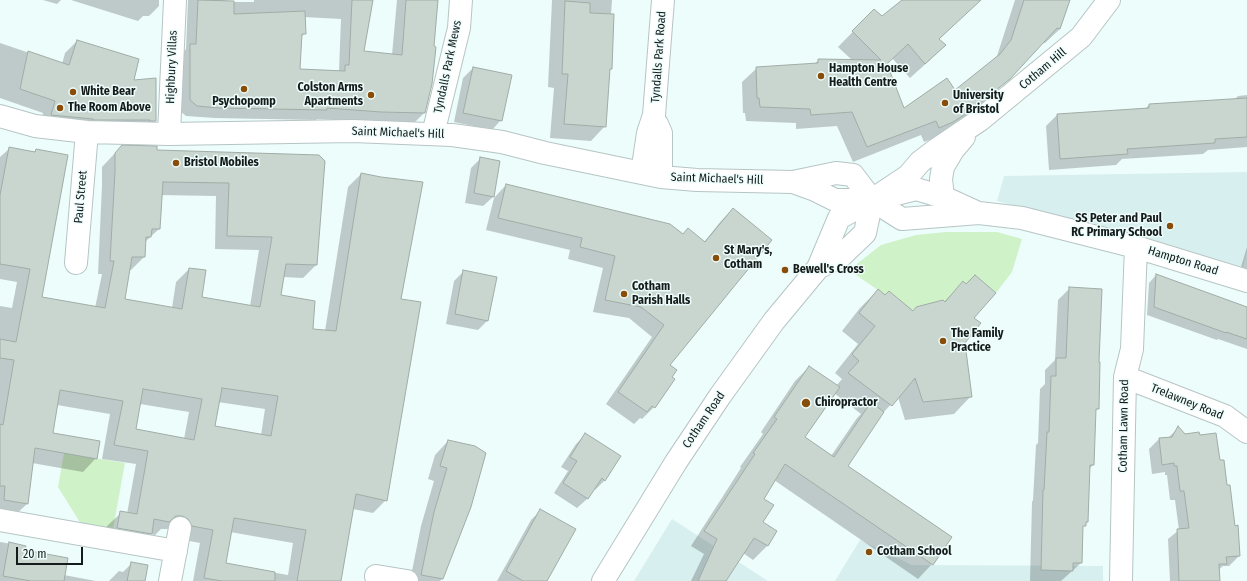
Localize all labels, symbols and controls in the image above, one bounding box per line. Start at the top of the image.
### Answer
street label: Tyndalls Park Road [649,10,669,104]
street label: Tyndalls Park Mews [431,19,465,115]
street label: Highbury Villas [164,30,180,104]
street label: Cotham Hill [1017,45,1069,93]
place label: Hampton House Health Centre [829,62,908,90]
marker: Hampton House Health Centre [816,71,826,81]
place label: Colston Arms Apartments [297,81,363,109]
marker: Psychopomp [239,84,249,94]
place label: White Bear [81,85,135,99]
marker: White Bear [68,87,78,97]
place label: University of Bristol [953,89,1004,117]
marker: Colston Arms Apartments [366,90,376,100]
place label: Psychopomp [212,95,276,109]
marker: University of Bristol [940,98,950,108]
place label: The Room Above [68,101,151,115]
marker: The Room Above [55,103,65,113]
street label: Saint Michael's Hill [351,124,445,142]
place label: Bristol Mobiles [184,156,259,170]
marker: Bristol Mobiles [171,158,181,168]
street label: Paul Street [72,170,90,224]
street label: Saint Michael's Hill [670,170,764,188]
place label: SS Peter and Paul RC Primary School [1071,212,1162,240]
marker: SS Peter and Paul RC Primary School [1165,221,1175,231]
street label: Hampton Road [1146,243,1220,279]
place label: St Mary's, Cotham [724,244,772,272]
marker: St Mary's, Cotham [711,253,721,263]
place label: Bewell's Cross [793,263,864,277]
marker: Bewell's Cross [780,265,790,275]
place label: Cotham Parish Halls [632,280,690,308]
marker: Cotham Parish Halls [619,289,629,299]
place label: The Family Practice [951,327,1003,355]
marker: The Family Practice [938,336,948,346]
street label: Cotham Lawn Road [1116,379,1132,473]
street label: Trelawney Road [1149,381,1225,423]
street label: Cotham Road [680,389,728,451]
place label: Chiropractor [815,396,878,410]
marker: Chiropractor [800,397,812,409]
scale bar [18,539,85,565]
place label: Cotham School [877,545,951,559]
text: 20 m [23,547,47,561]
marker: Cotham School [864,547,874,557]

